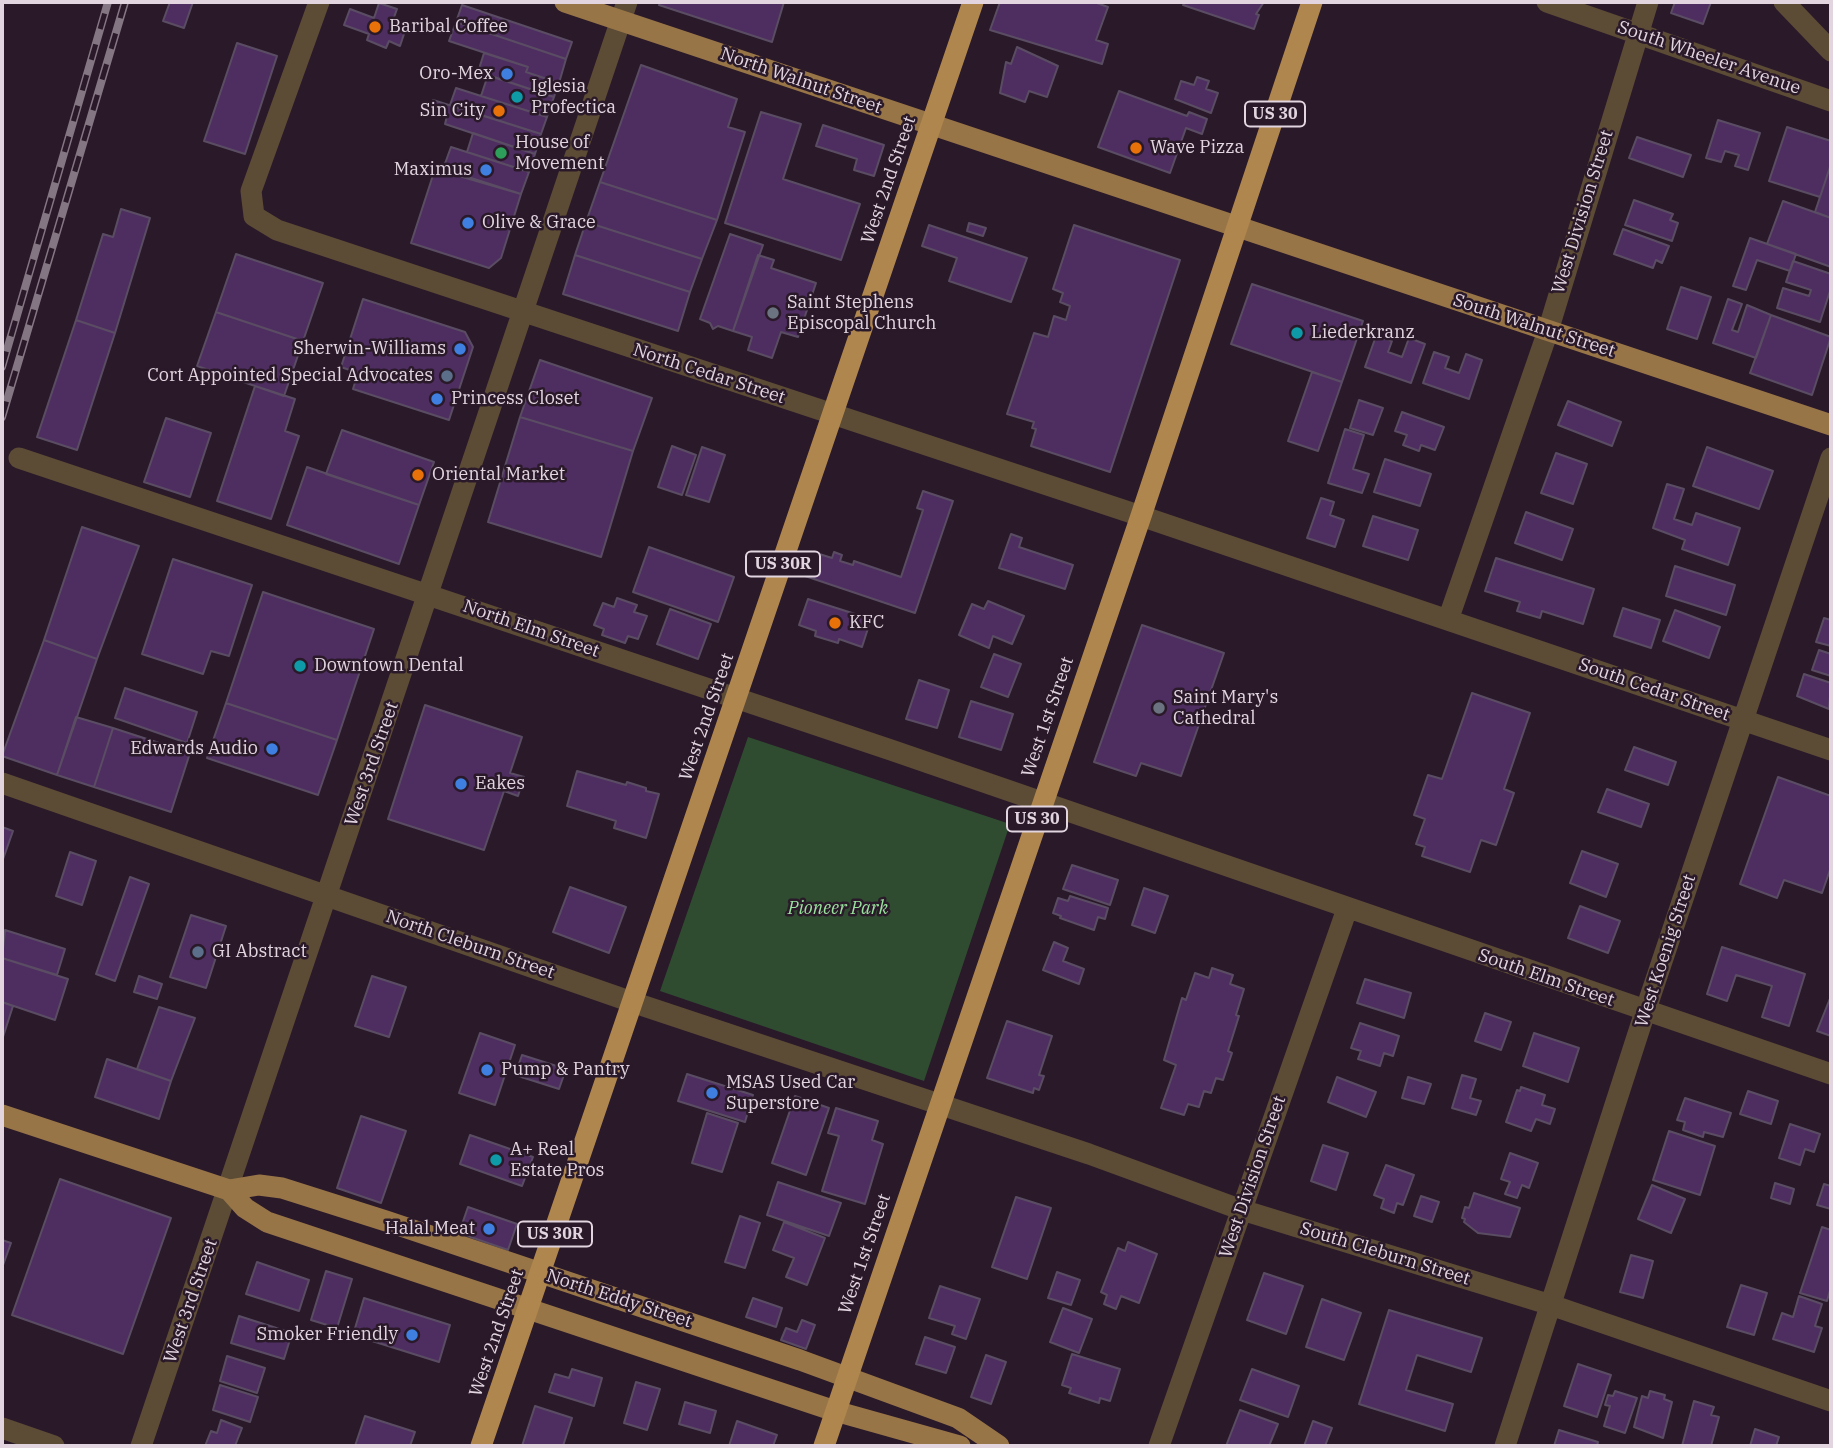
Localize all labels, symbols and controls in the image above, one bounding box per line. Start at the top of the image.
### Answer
place label: Baribal Coffee [389,16,508,38]
street label: South Wheeler Avenue [1615,17,1803,99]
marker: Baribal Coffee [367,19,383,35]
street label: North Walnut Street [717,43,885,119]
place label: Oro-Mex [419,63,493,85]
marker: Oro-Mex [499,66,515,82]
place label: Iglesia Profectica [531,76,616,119]
marker: Iglesia Profectica [509,89,525,105]
place label: Sin City [420,100,485,122]
road number: US 30 [1245,102,1305,126]
marker: Sin City [491,103,507,119]
street label: West 2nd Street [857,113,921,247]
street label: West Division Street [1548,128,1618,296]
place label: House of Movement [515,132,604,174]
place label: Wave Pizza [1150,137,1244,159]
marker: Wave Pizza [1128,140,1144,156]
marker: House of Movement [493,145,509,161]
place label: Maximus [394,159,472,181]
marker: Maximus [478,162,494,178]
place label: Olive & Grace [482,212,596,234]
marker: Olive & Grace [460,215,476,231]
street label: South Walnut Street [1450,290,1618,362]
place label: Saint Stephens Episcopal Church [787,292,936,334]
marker: Saint Stephens Episcopal Church [765,305,781,321]
place label: Liederkranz [1311,322,1415,344]
marker: Liederkranz [1289,325,1305,341]
place label: Sherwin-Williams [293,338,446,360]
street label: North Cedar Street [630,339,788,409]
marker: Sherwin-Williams [452,341,468,357]
place label: Cort Appointed Special Advocates [147,365,433,387]
marker: Cort Appointed Special Advocates [439,368,455,384]
place label: Princess Closet [451,388,580,410]
marker: Princess Closet [429,391,445,407]
place label: Oriental Market [432,464,565,486]
marker: Oriental Market [410,467,426,483]
road number: US 30R [746,552,820,576]
street label: North Elm Street [460,596,602,662]
place label: KFC [849,612,884,634]
marker: KFC [827,615,843,631]
street label: West 2nd Street [675,650,739,784]
street label: West 1st Street [1017,654,1079,780]
street label: South Cedar Street [1576,654,1732,726]
place label: Downtown Dental [314,655,464,677]
marker: Downtown Dental [292,658,308,674]
place label: Saint Mary's Cathedral [1173,687,1278,730]
street label: West 3rd Street [341,699,403,829]
marker: Saint Mary's Cathedral [1151,700,1167,716]
place label: Edwards Audio [130,738,258,760]
marker: Edwards Audio [264,741,280,757]
place label: Eakes [475,773,525,795]
marker: Eakes [453,776,469,792]
road number: US 30 [1007,806,1067,832]
street label: West Koenig Street [1631,872,1701,1030]
park label: Pioneer Park [788,898,888,920]
street label: North Cleburn Street [383,906,557,984]
place label: GI Abstract [212,941,307,963]
marker: GI Abstract [190,944,206,960]
street label: South Elm Street [1475,945,1617,1011]
place label: Pump & Pantry [501,1059,630,1081]
marker: Pump & Pantry [479,1062,495,1078]
place label: MSAS Used Car Superstore [726,1072,855,1114]
marker: MSAS Used Car Superstore [704,1085,720,1101]
street label: West Division Street [1215,1093,1291,1261]
place label: A+ Real Estate Pros [510,1139,604,1182]
marker: A+ Real Estate Pros [488,1152,504,1168]
street label: West 1st Street [834,1191,896,1317]
place label: Halal Meat [385,1218,475,1240]
street label: South Cleburn Street [1297,1218,1473,1290]
marker: Halal Meat [481,1221,497,1237]
road number: US 30R [518,1222,592,1246]
street label: West 3rd Street [160,1236,222,1366]
street label: North Eddy Street [544,1265,694,1333]
street label: West 2nd Street [465,1266,529,1400]
place label: Smoker Friendly [257,1324,398,1346]
marker: Smoker Friendly [404,1327,420,1343]

